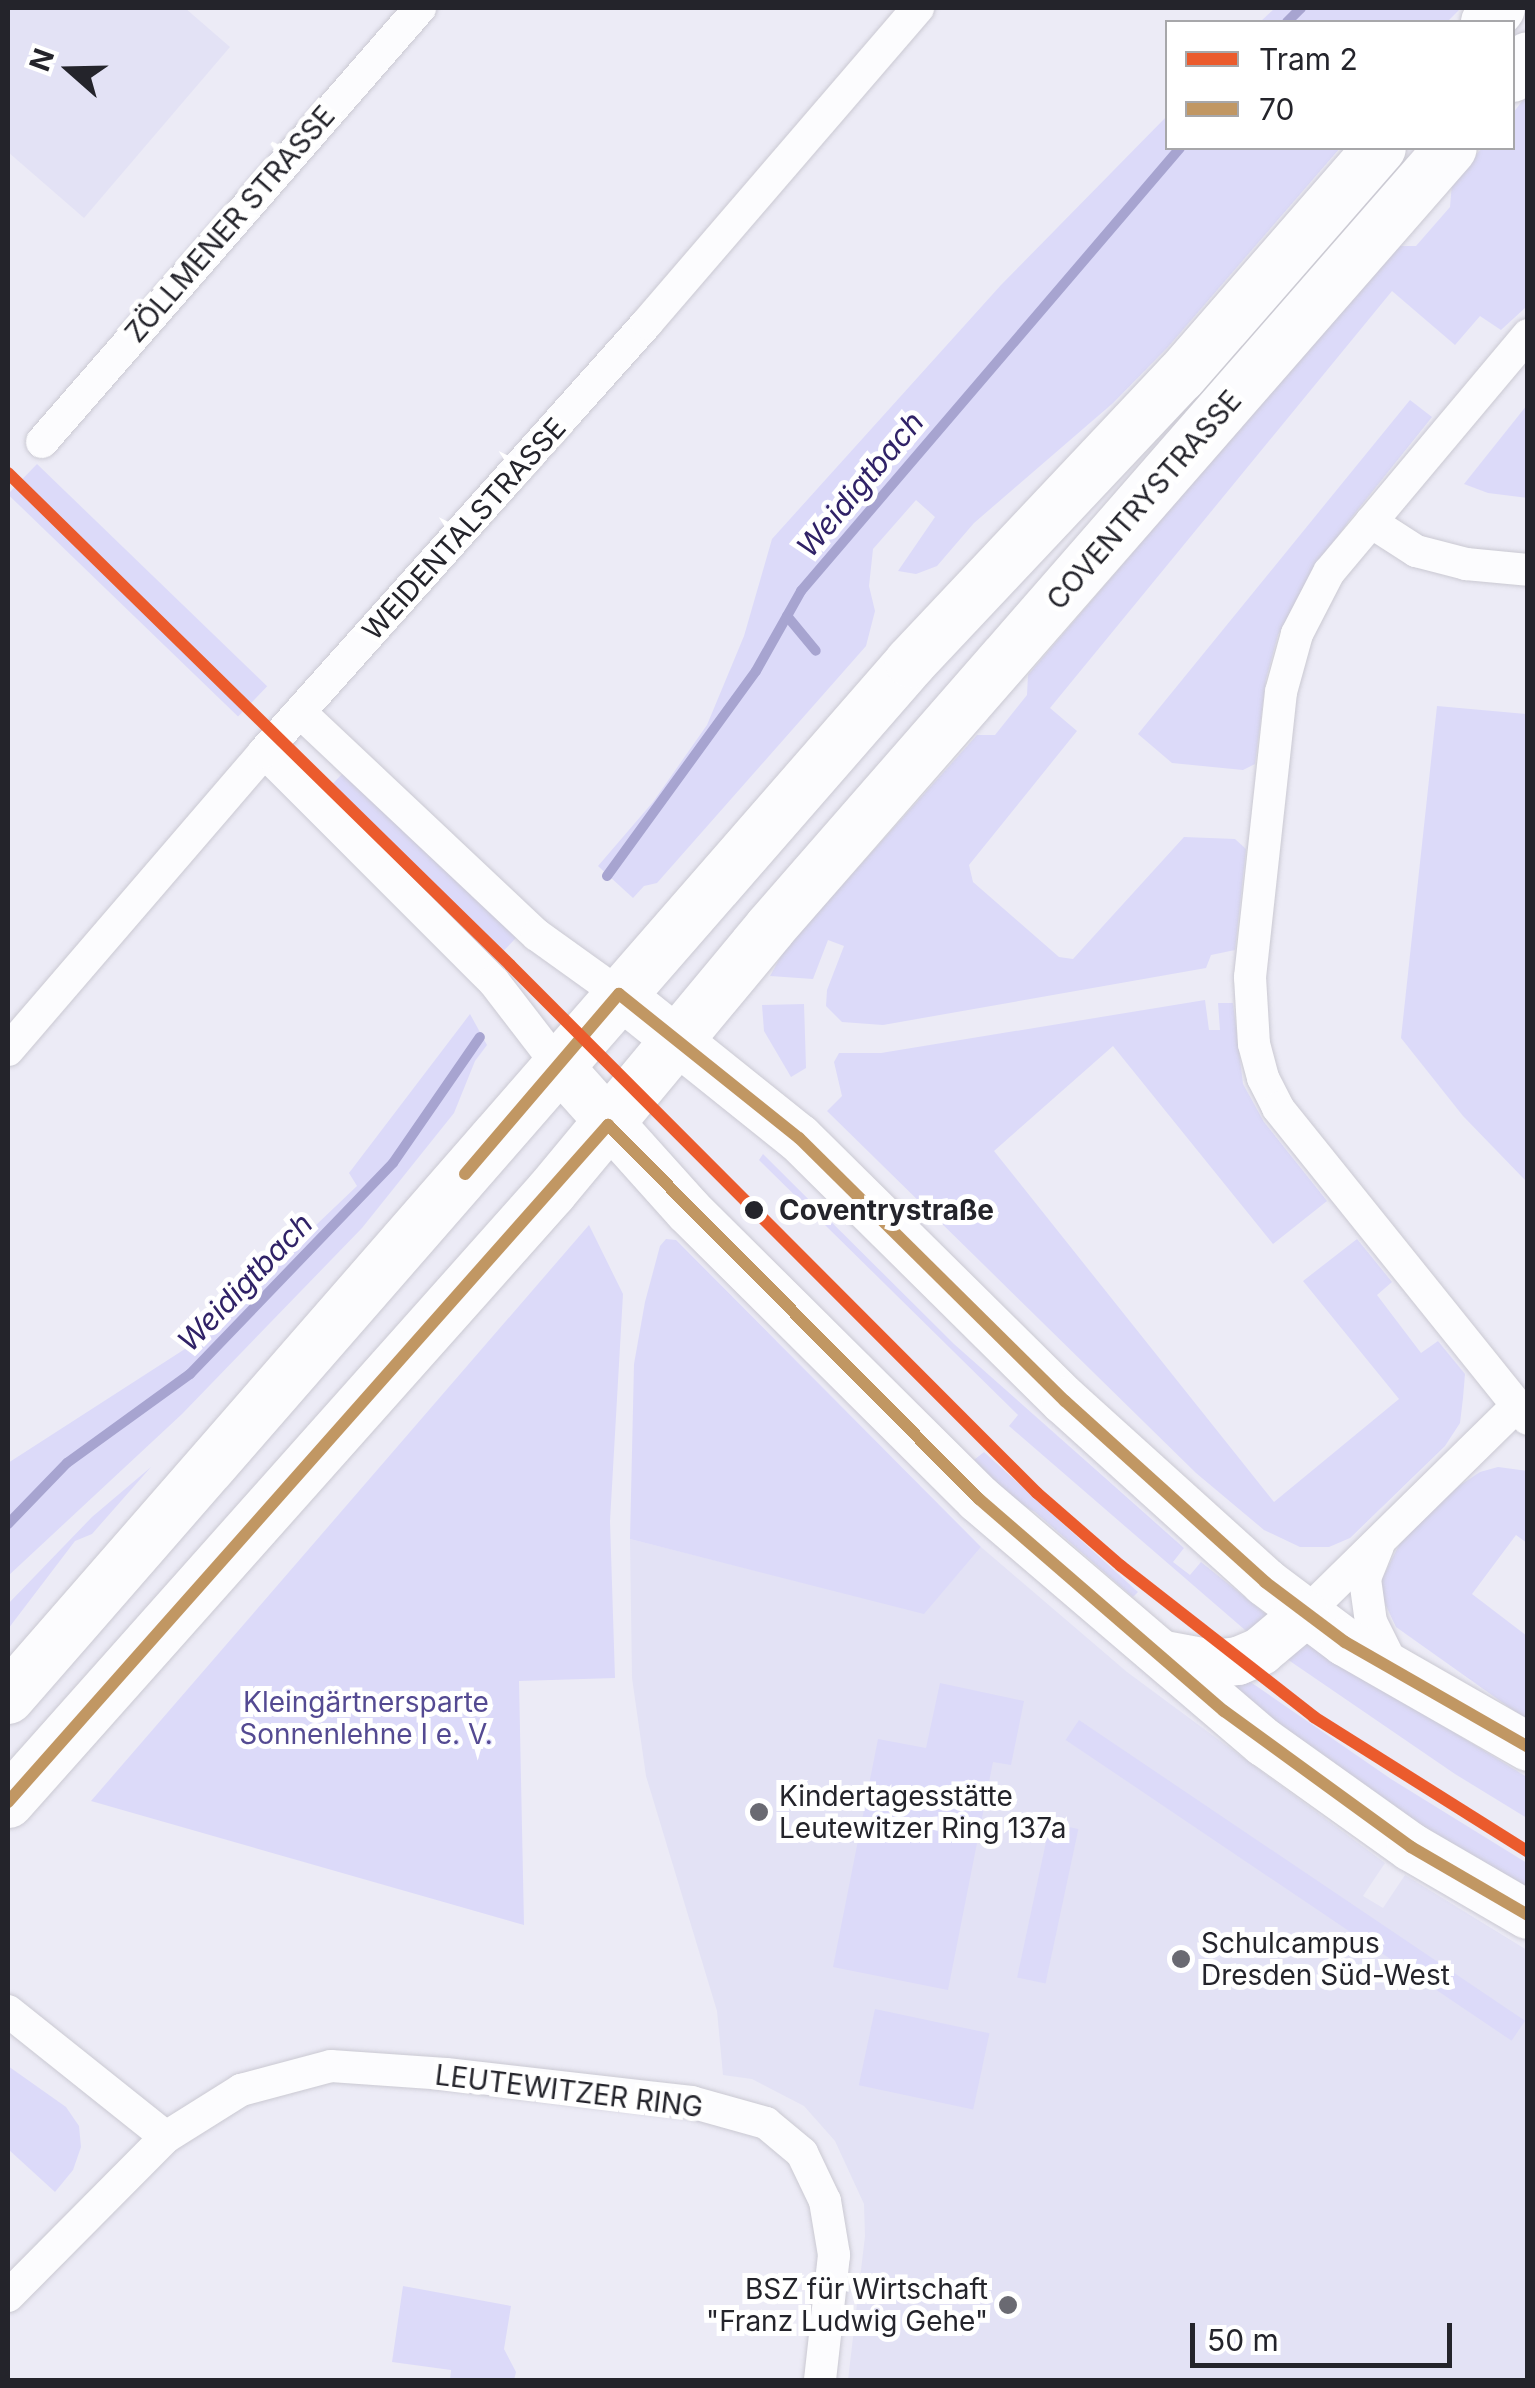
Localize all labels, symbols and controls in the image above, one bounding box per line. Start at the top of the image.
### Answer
north arrow [20,20,120,120]
legend [1165,20,1515,150]
text: Tram 2 [1259,41,1358,77]
text: N [22,44,61,76]
text: 70 [1259,91,1294,127]
street label: ZÖLLMENER STRASSE [118,99,342,349]
street label: COVENTRYSTRASSE [1040,384,1248,616]
water label: Weidigtbach [789,404,931,564]
street label: WEIDENTALSTRASSE [355,411,573,647]
place label: Coventrystraße [779,1193,994,1227]
marker: Coventrystraße [738,1194,770,1226]
water label: Weidigtbach [170,1205,320,1359]
park label: Kleingärtnersparte Sonnenlehne I e. V. [239,1685,493,1751]
place label: Kindertagesstätte Leutewitzer Ring 137a [779,1779,1066,1845]
marker: Kindertagesstätte Leutewitzer Ring 137a [748,1801,770,1823]
place label: Schulcampus Dresden Süd-West [1201,1926,1450,1992]
marker: Schulcampus Dresden Süd-West [1170,1948,1192,1970]
street label: LEUTEWITZER RING [433,2058,705,2124]
place label: BSZ für Wirtschaft "Franz Ludwig Gehe" [706,2272,988,2338]
marker: BSZ für Wirtschaft "Franz Ludwig Gehe" [997,2294,1019,2316]
scale bar [1195,2303,1458,2365]
text: 50 m [1207,2322,1279,2358]

